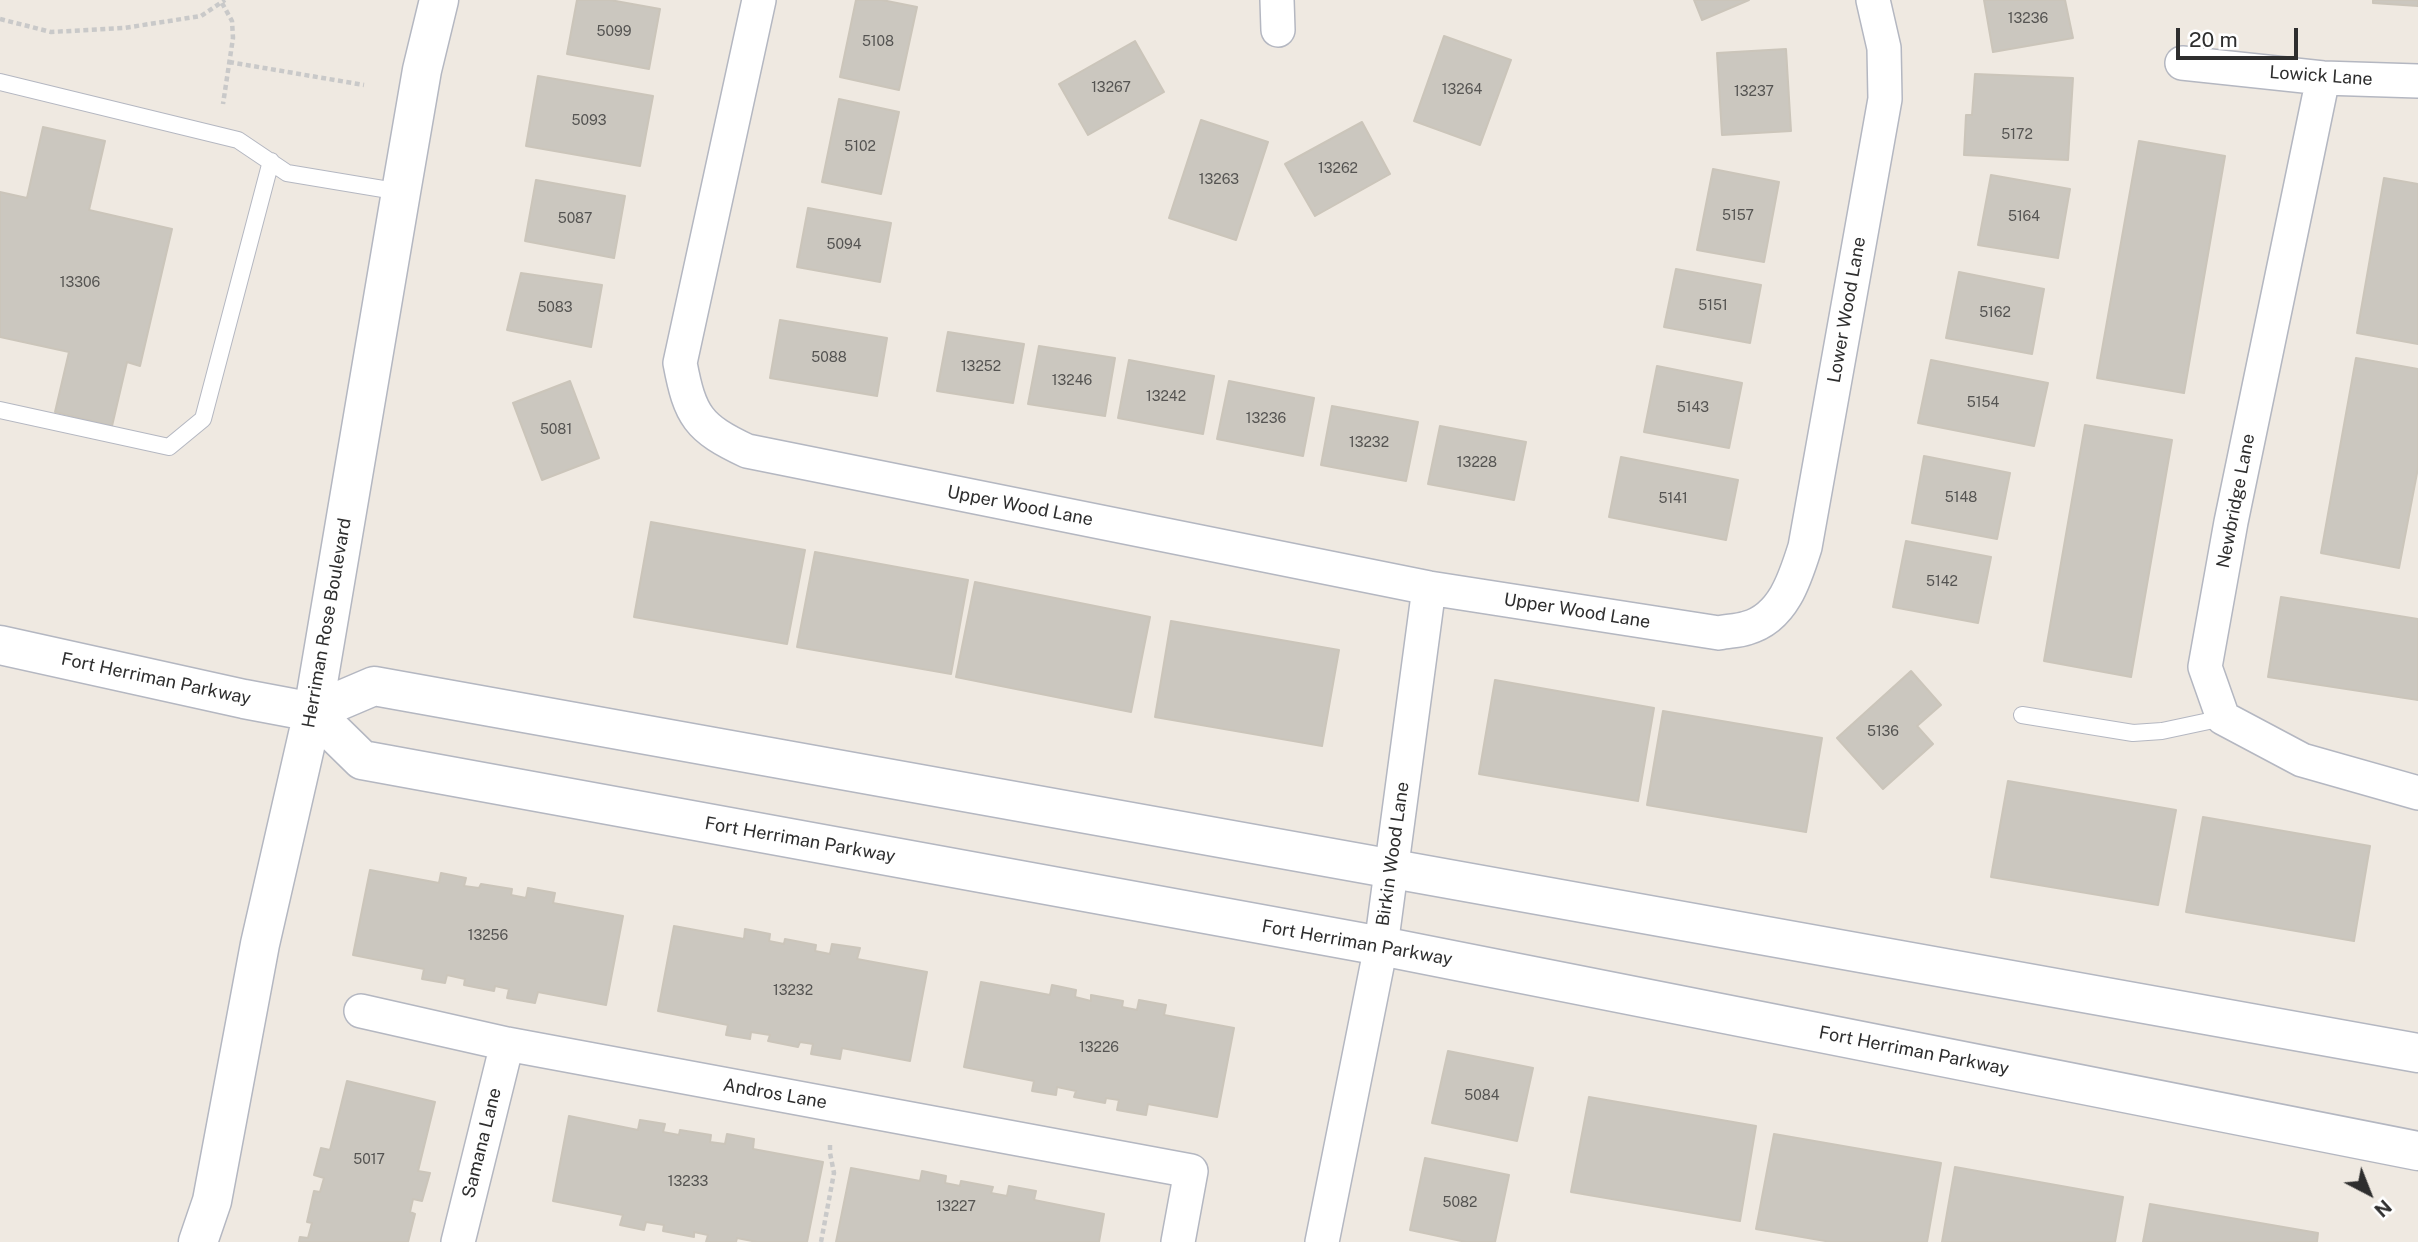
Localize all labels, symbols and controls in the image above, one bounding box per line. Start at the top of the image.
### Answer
house number: 13236 [2008,11,2048,27]
scale bar [2180,14,2302,58]
house number: 5099 [597,24,631,40]
text: 20 m [2189,27,2238,52]
house number: 5108 [862,34,894,50]
street label: Lowick Lane [2269,62,2373,90]
house number: 13267 [1091,80,1131,96]
house number: 13264 [1442,82,1482,98]
house number: 13237 [1734,84,1774,100]
house number: 5093 [572,113,606,129]
house number: 5172 [2001,127,2033,143]
house number: 5102 [844,139,876,155]
house number: 13262 [1318,161,1358,177]
house number: 13263 [1199,172,1239,188]
house number: 5157 [1722,208,1754,224]
house number: 5164 [2008,209,2040,225]
house number: 5087 [558,211,592,227]
street label: Lower Wood Lane [1824,235,1870,385]
house number: 5094 [827,237,861,253]
house number: 13306 [60,275,100,291]
house number: 5151 [1698,298,1728,314]
house number: 5083 [537,300,573,316]
house number: 5162 [1979,305,2011,321]
house number: 5088 [811,350,847,366]
house number: 13252 [961,359,1001,375]
house number: 13246 [1052,373,1092,389]
house number: 13242 [1146,389,1186,405]
house number: 5154 [1967,395,1999,411]
house number: 5143 [1677,400,1709,416]
house number: 13236 [1246,411,1286,427]
house number: 5081 [540,422,572,438]
street label: Newbridge Lane [2212,432,2260,570]
house number: 13232 [1349,435,1389,451]
house number: 13228 [1457,455,1497,471]
street label: Upper Wood Lane [945,481,1095,531]
house number: 5148 [1945,490,1977,506]
house number: 5141 [1658,491,1688,507]
street label: Herriman Rose Boulevard [298,516,356,730]
house number: 5142 [1926,574,1958,590]
street label: Upper Wood Lane [1502,589,1652,633]
street label: Fort Herriman Parkway [59,648,253,710]
house number: 5136 [1867,724,1899,740]
street label: Birkin Wood Lane [1372,780,1414,928]
street label: Fort Herriman Parkway [703,813,897,867]
street label: Fort Herriman Parkway [1260,916,1454,970]
house number: 13256 [468,928,508,944]
house number: 13232 [773,983,813,999]
street label: Fort Herriman Parkway [1817,1022,2011,1080]
house number: 13226 [1079,1040,1119,1056]
street label: Andros Lane [721,1074,829,1114]
street label: Samana Lane [458,1086,506,1200]
house number: 5084 [1464,1088,1500,1104]
house number: 5017 [353,1152,385,1168]
north arrow [2334,1158,2404,1228]
house number: 13233 [668,1174,708,1190]
house number: 5082 [1443,1195,1477,1211]
text: N [2370,1195,2396,1222]
house number: 13227 [936,1199,976,1215]

